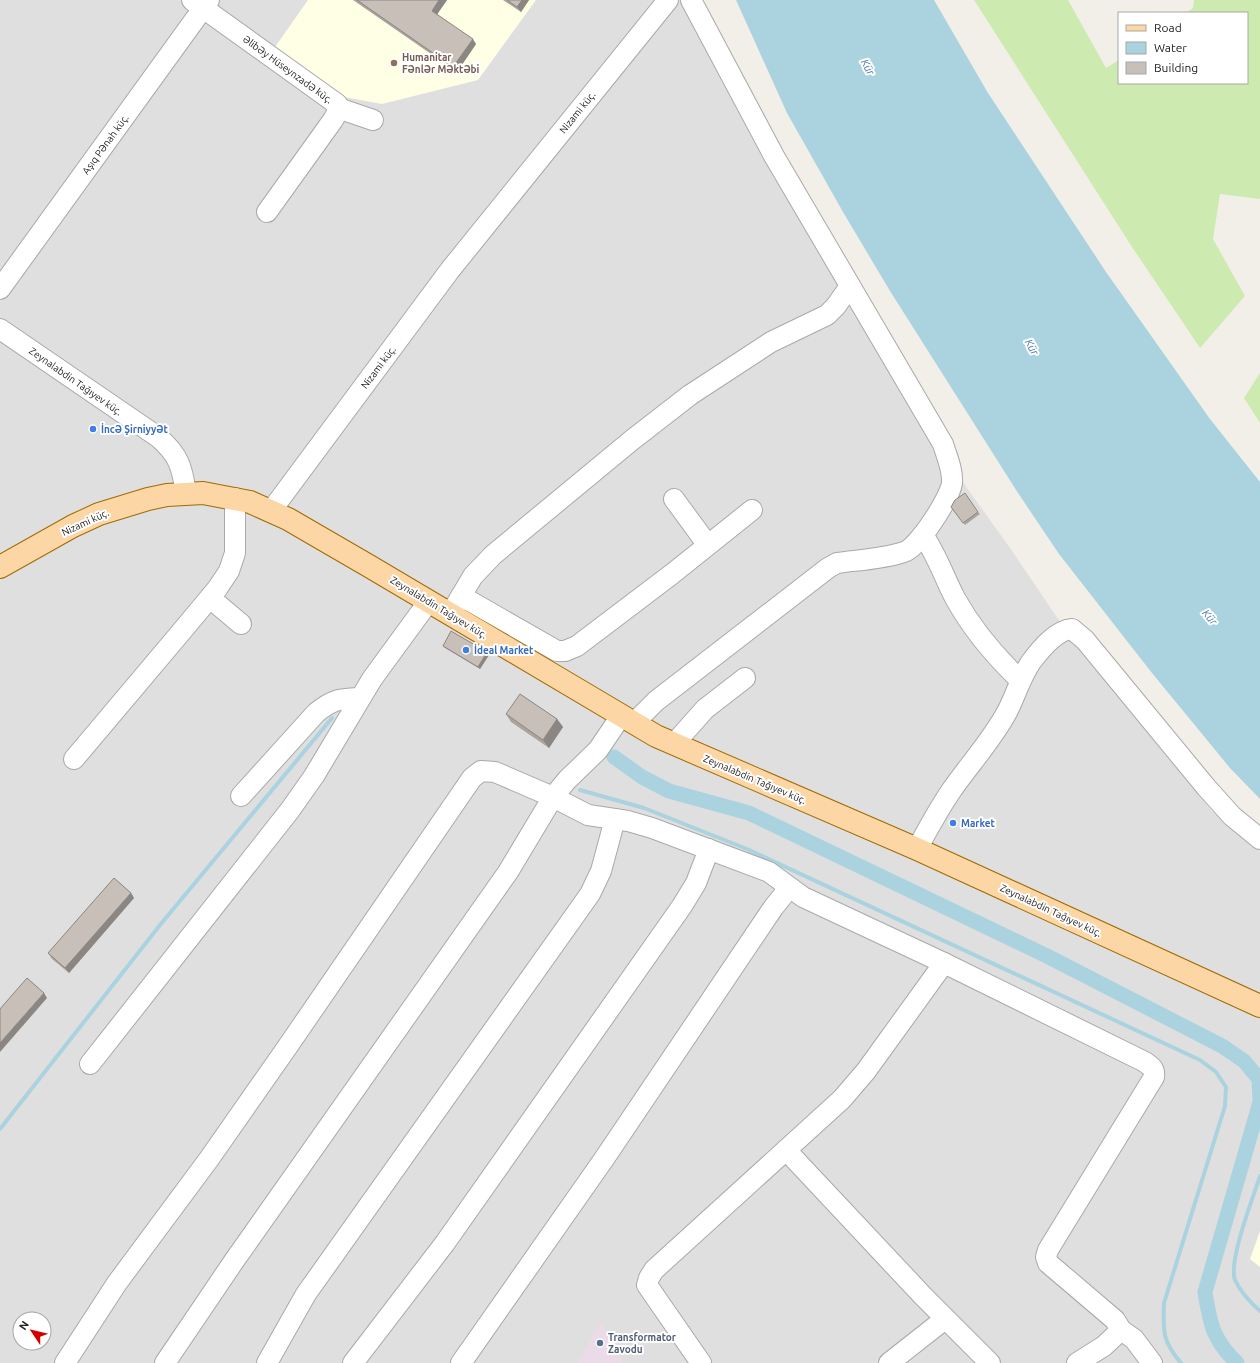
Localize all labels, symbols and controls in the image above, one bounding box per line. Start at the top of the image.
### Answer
legend [1118,12,1248,84]
text: Road [1154,21,1182,34]
street label: Əlibəy Hüseynzadə küç. [241,33,335,106]
text: Water [1154,41,1187,54]
place label: Humanitar Fənlər Məktəbi [402,52,480,75]
water label: Kür [859,57,878,78]
marker: Humanitar Fənlər Məktəbi [389,58,399,68]
text: Building [1154,61,1198,74]
street label: Nizami küç. [557,89,598,135]
street label: Aşıq Pənah küç. [80,112,131,176]
water label: Kür [1023,337,1042,358]
street label: Nizami küç. [359,344,398,391]
street label: Zeynalabdin Tağıyev küç. [27,345,124,418]
place label: İncə Şirniyyət [101,423,168,435]
marker: İncə Şirniyyət [88,424,98,434]
street label: Nizami küç. [60,507,110,538]
street label: Zeynalabdin Tağıyev küç. [388,574,489,641]
water label: Kür [1200,607,1220,628]
place label: İdeal Market [474,644,534,656]
marker: İdeal Market [461,645,471,655]
street label: Zeynalabdin Tağıyev küç. [702,753,808,806]
marker: Market [948,818,958,828]
place label: Market [961,818,995,829]
street label: Zeynalabdin Tağıyev küç. [998,882,1103,939]
north arrow [12,1311,52,1351]
text: N [17,1318,31,1332]
place label: Transformator Zavodu [608,1332,677,1355]
marker: Transformator Zavodu [595,1338,605,1348]

